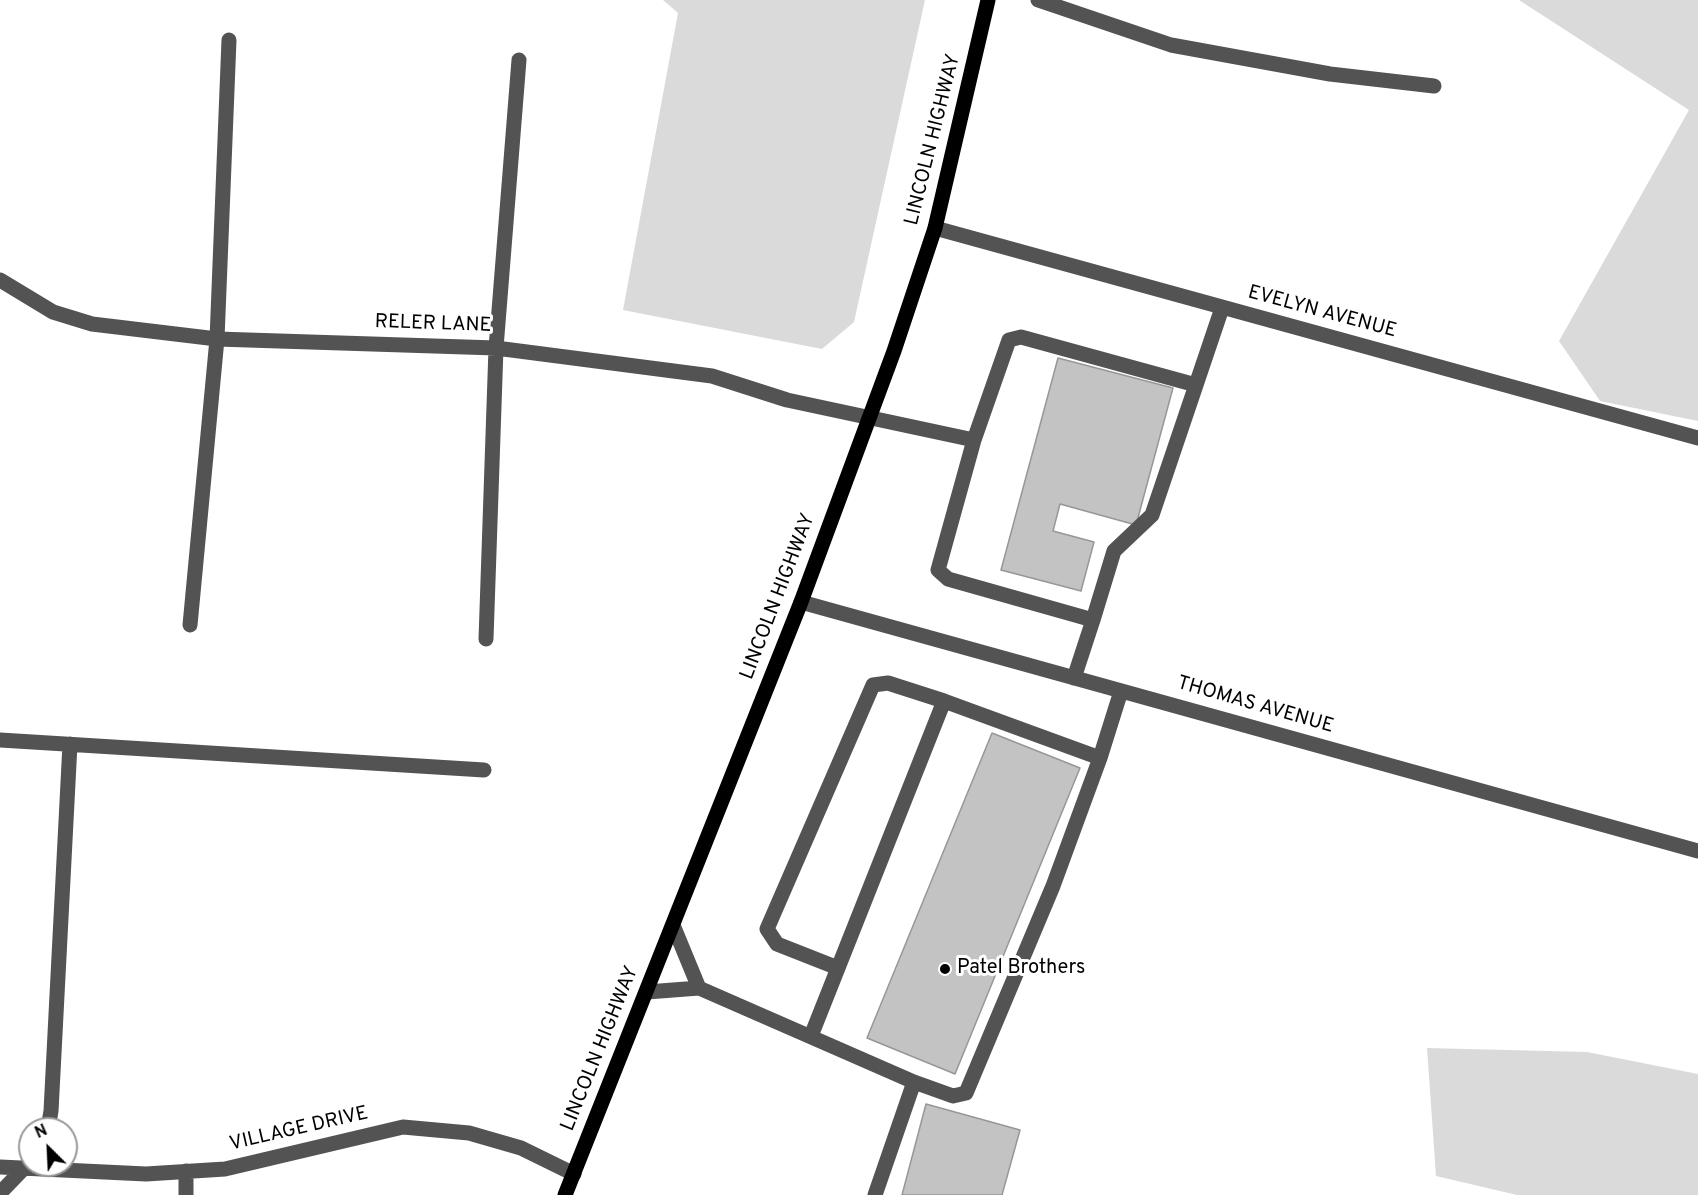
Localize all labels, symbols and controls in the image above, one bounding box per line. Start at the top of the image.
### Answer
street label: LINCOLN HIGHWAY [901,52,967,228]
street label: EVELYN AVENUE [1245,282,1399,344]
street label: RELER LANE [374,311,492,339]
street label: LINCOLN HIGHWAY [736,511,822,683]
street label: THOMAS AVENUE [1174,672,1336,740]
place label: Patel Brothers [957,957,1085,981]
marker: Patel Brothers [938,962,952,976]
street label: LINCOLN HIGHWAY [557,963,645,1135]
street label: VILLAGE DRIVE [227,1102,371,1158]
north arrow [18,1117,78,1177]
text: N [32,1121,51,1144]

